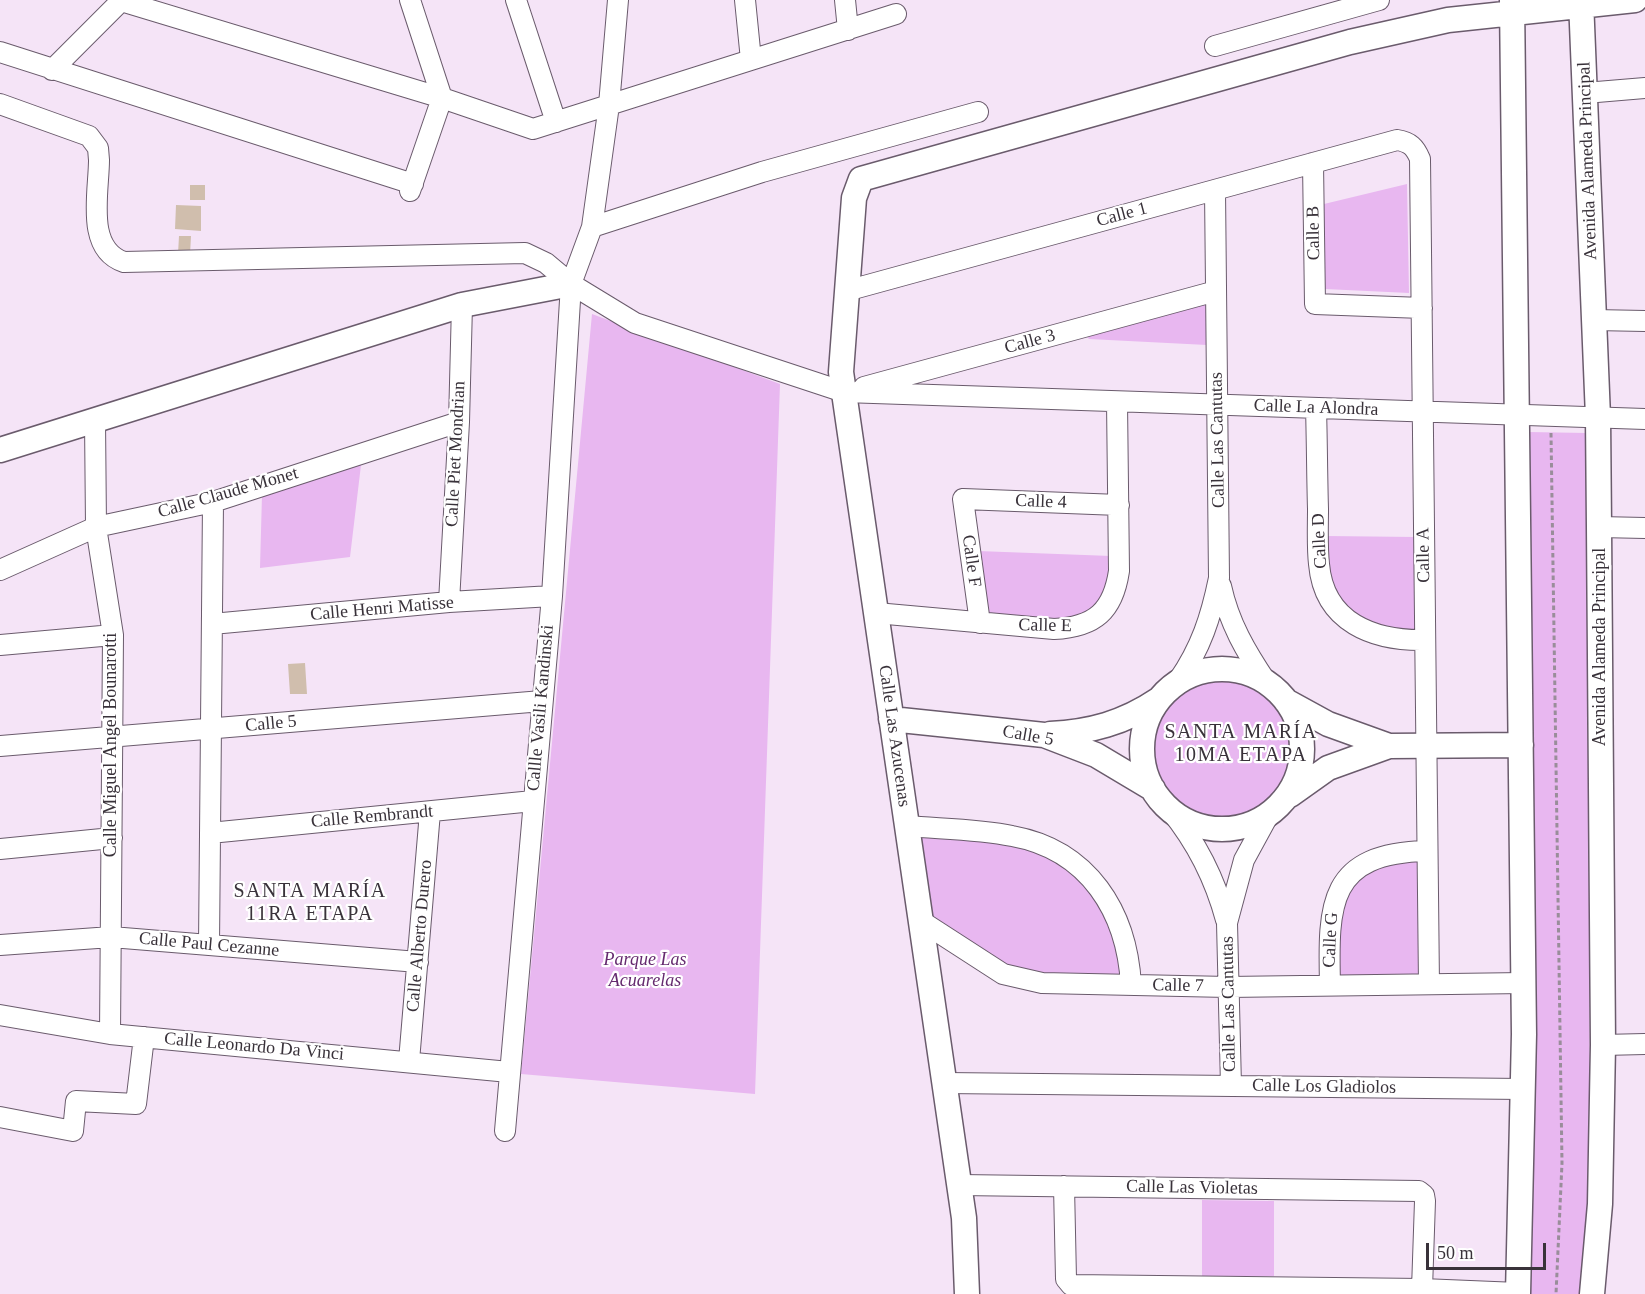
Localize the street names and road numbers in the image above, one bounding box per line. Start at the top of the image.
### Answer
street label: Avenida Alameda Principal [1574,61,1602,261]
street label: Calle 1 [1094,198,1150,232]
street label: Calle B [1303,206,1325,260]
street label: Calle 3 [1002,325,1058,359]
street label: Calle Las Cantutas [1206,372,1230,508]
street label: Calle Piet Mondrian [441,381,471,527]
street label: Calle La Alondra [1253,395,1379,421]
street label: Calle Claude Monet [155,463,301,523]
street label: Calle 4 [1015,490,1067,514]
street label: Calle D [1308,513,1332,569]
street label: Calle A [1413,527,1435,583]
street label: Calle F [957,534,985,588]
street label: Avenida Alameda Principal [1589,548,1611,746]
street label: Calle Henri Matisse [309,592,455,626]
street label: Calle E [1018,615,1072,637]
street label: Callle Vasili Kandinski [523,624,559,792]
street label: Calle Miguel Angel Bounarotti [100,633,122,857]
street label: Calle Las Azucenas [873,664,915,808]
street label: Calle 5 [244,711,298,737]
street label: Calle 5 [1001,721,1055,751]
street label: Calle Rembrandt [310,801,434,833]
street label: Calle Alberto Durero [403,859,437,1013]
street label: Calle G [1319,912,1343,968]
street label: Calle Paul Cezanne [138,928,280,962]
street label: Calle Las Cantutas [1217,936,1241,1072]
street label: Calle 7 [1152,975,1204,997]
street label: Calle Leonardo Da Vinci [163,1028,345,1066]
street label: Calle Los Gladiolos [1252,1075,1396,1099]
street label: Calle Las Violetas [1126,1176,1258,1200]

